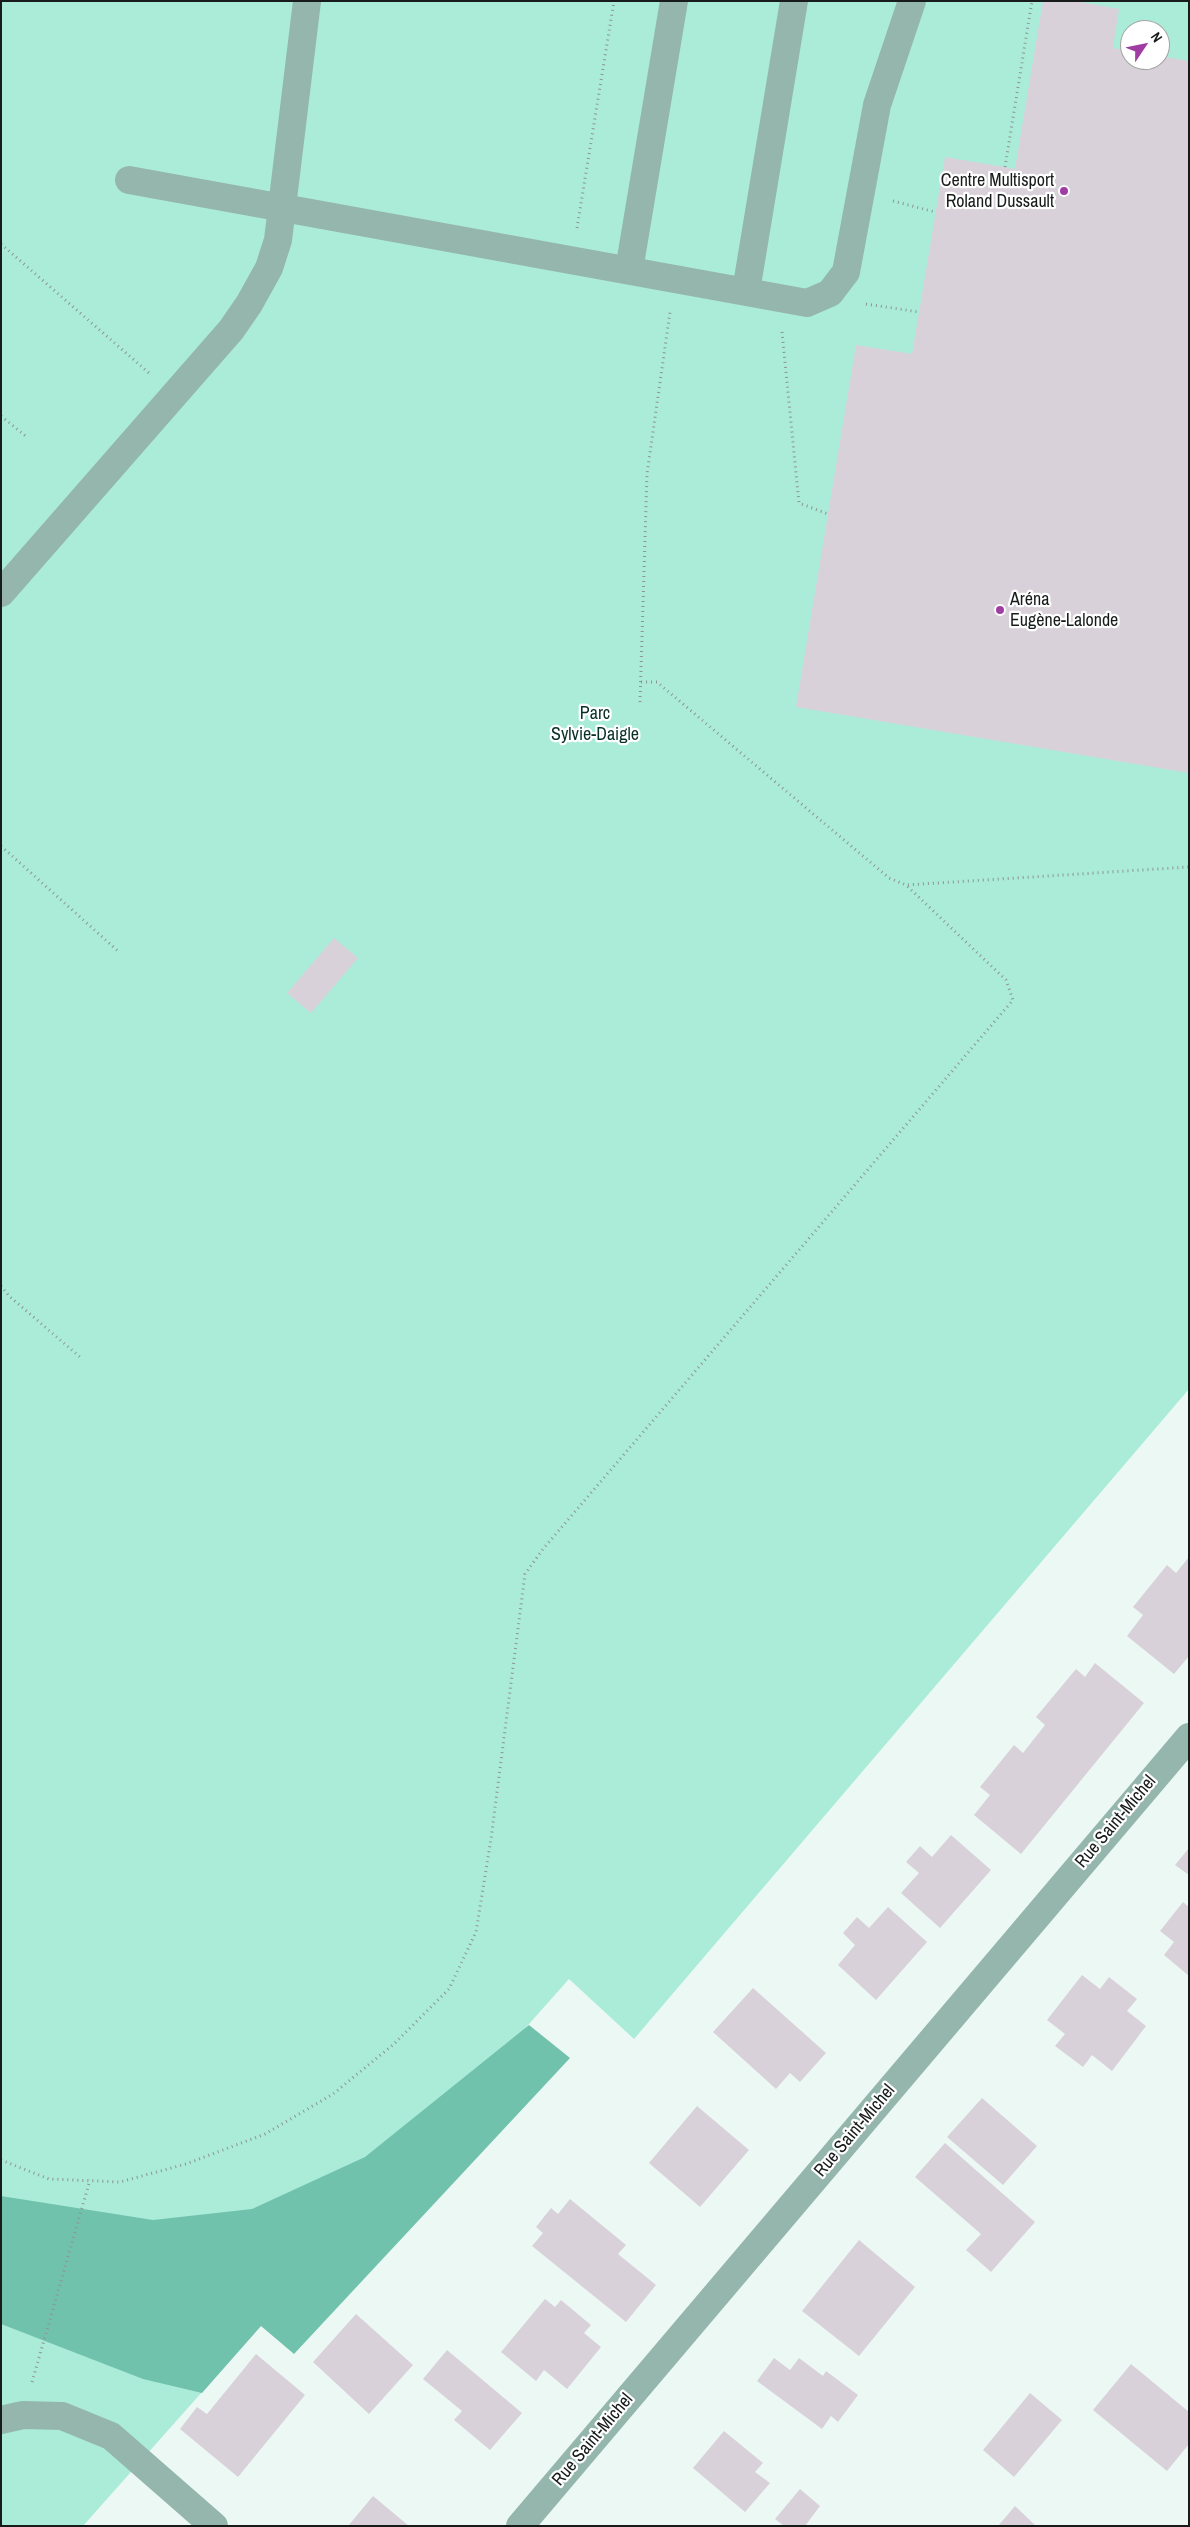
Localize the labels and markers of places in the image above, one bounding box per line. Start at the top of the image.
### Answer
place label: Centre Multisport Roland Dussault [941,170,1054,212]
marker: Centre Multisport Roland Dussault [1058,185,1070,197]
place label: Aréna Eugène-Lalonde [1010,589,1118,632]
marker: Aréna Eugène-Lalonde [994,604,1006,616]

